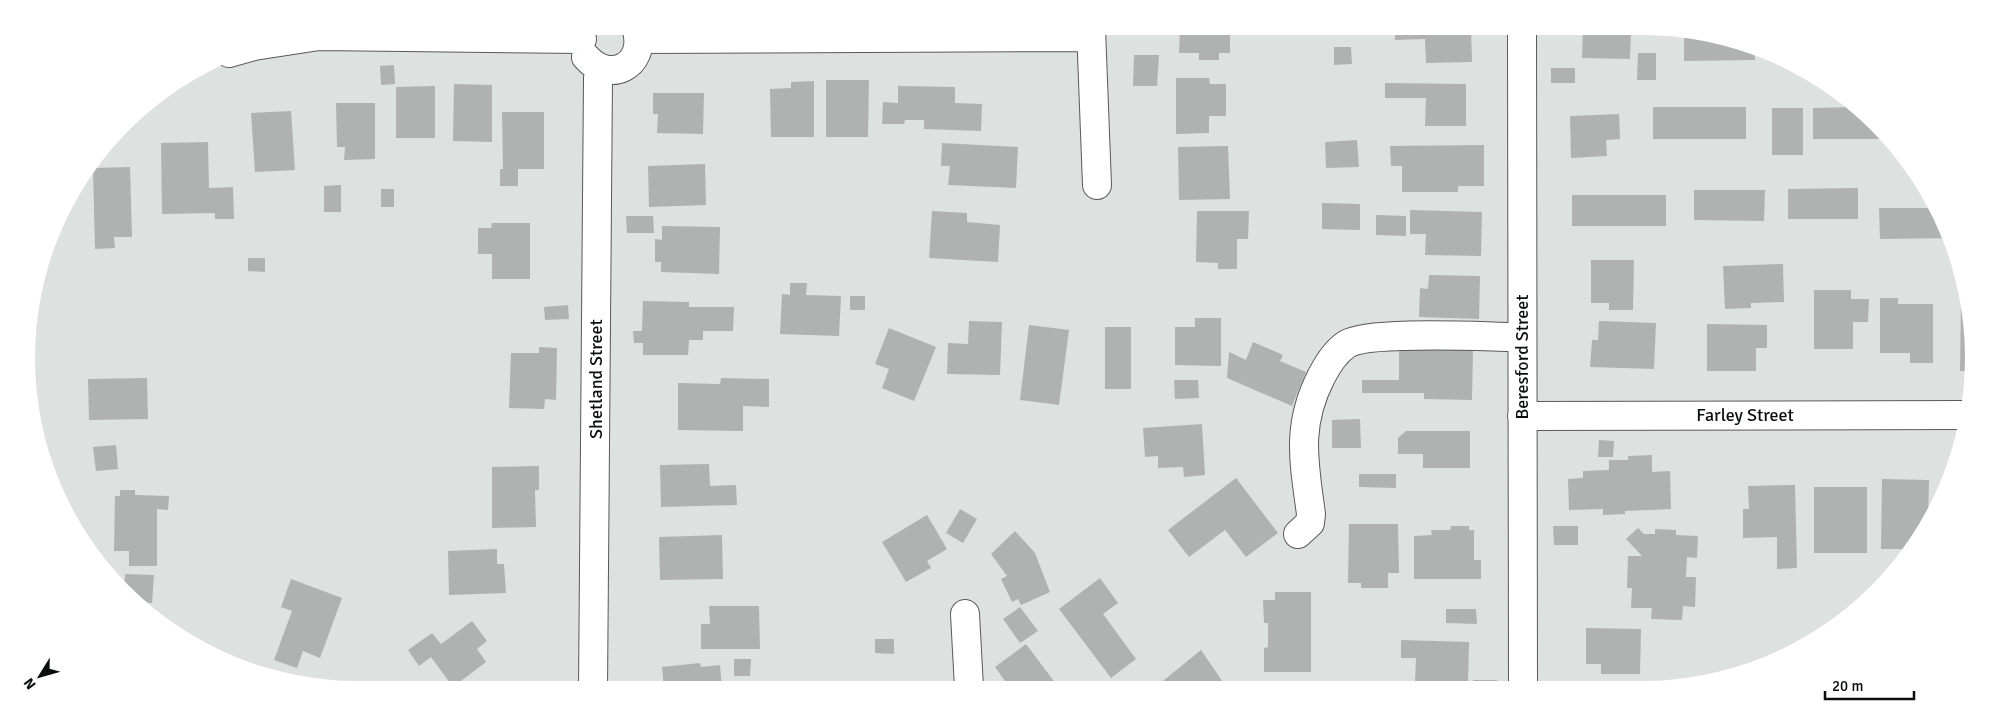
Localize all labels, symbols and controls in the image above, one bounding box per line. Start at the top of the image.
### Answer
street label: Beresford Street [1511,294,1533,420]
street label: Shetland Street [585,319,607,439]
street label: Farley Street [1696,404,1794,426]
north arrow [15,651,65,701]
scale bar [1825,668,1914,700]
text: N [20,675,40,693]
text: 20 m [1832,677,1863,695]

